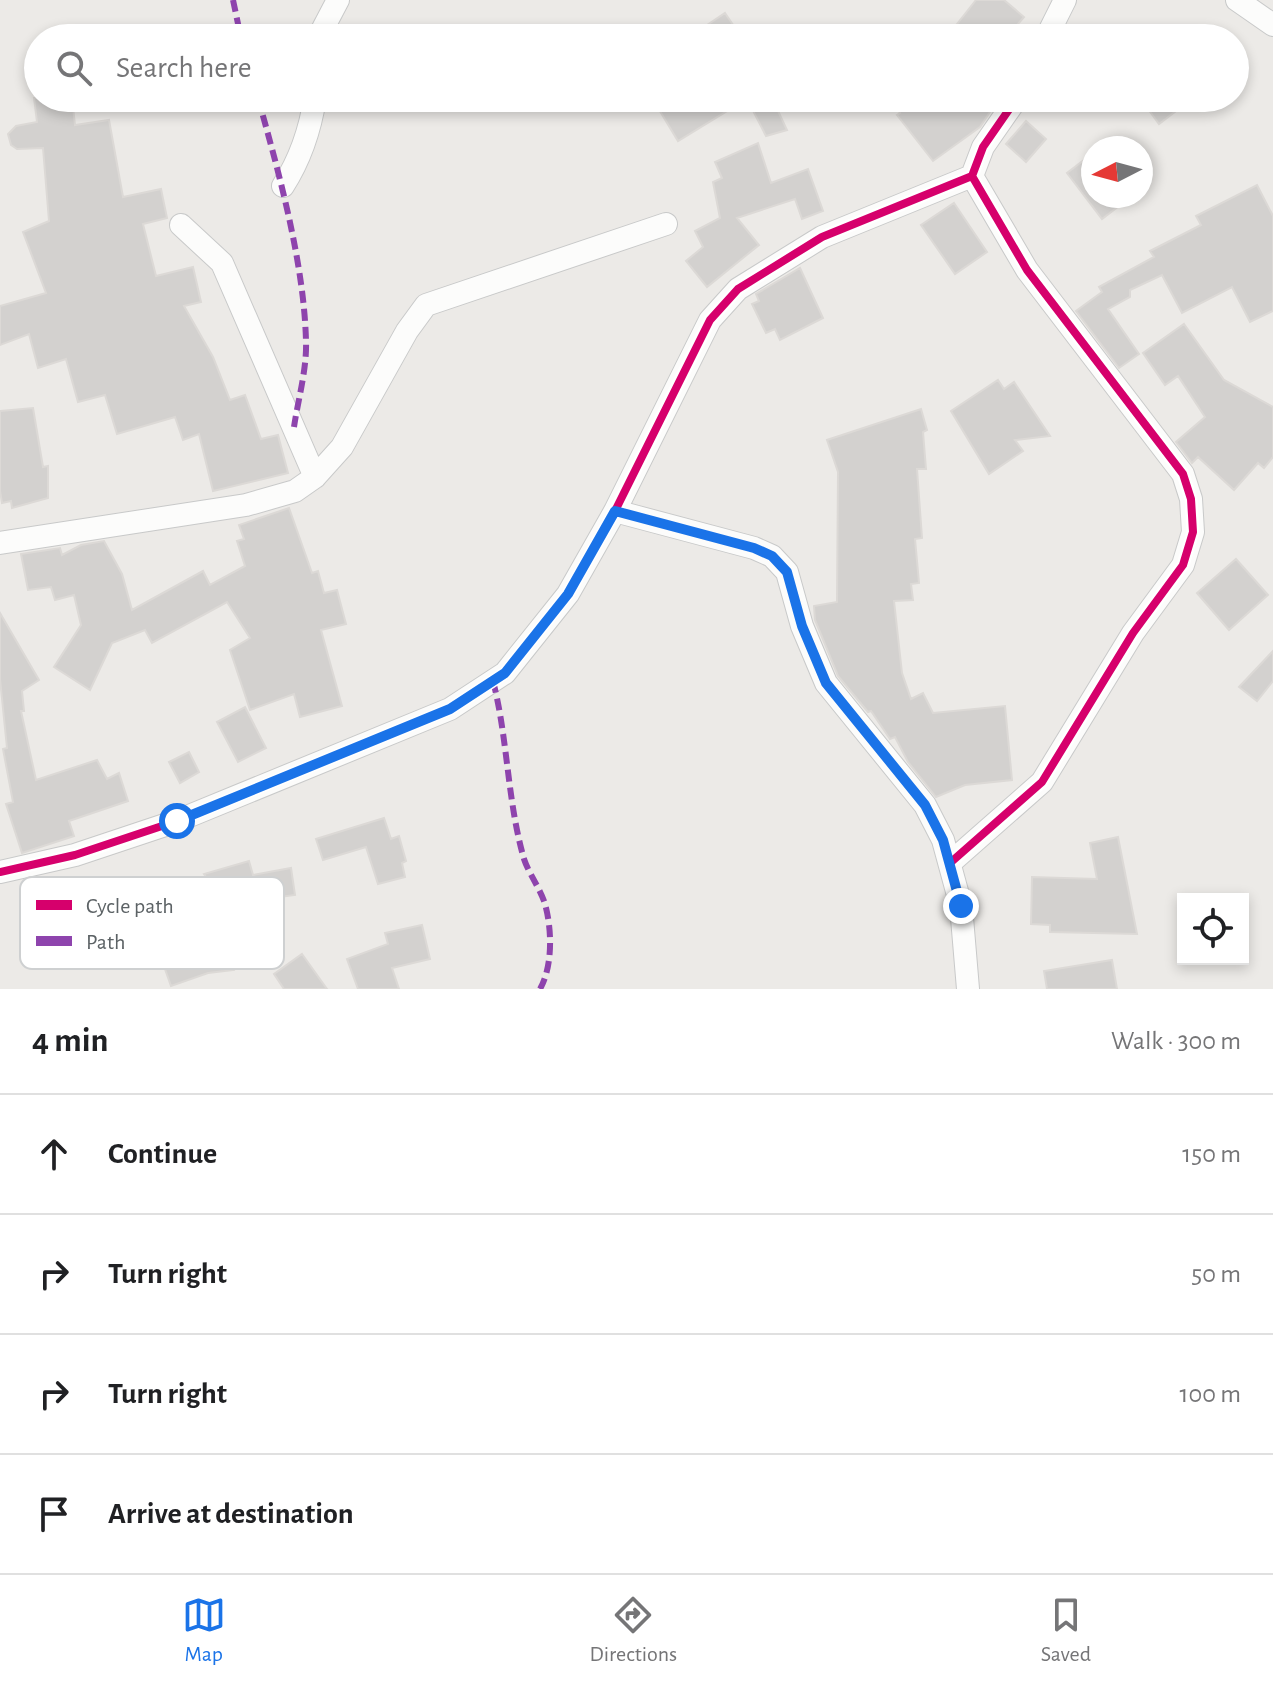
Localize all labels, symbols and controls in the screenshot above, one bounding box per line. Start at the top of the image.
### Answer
search box [24,24,1249,112]
icon: search [52,46,96,90]
text: Search here [116,53,252,83]
north arrow [1081,136,1153,208]
route start [159,803,195,839]
legend [20,877,284,969]
route end [943,888,979,924]
map controls [1177,893,1249,965]
button: locate [1177,893,1249,965]
text: Cycle path [86,895,174,917]
text: Path [86,931,126,953]
text: 4 min [32,1024,109,1058]
text: Walk · 300 m [1111,1028,1241,1054]
icon: ahead [32,1132,76,1176]
text: Continue [108,1139,217,1169]
text: 150 m [1182,1141,1241,1167]
icon: right [32,1252,76,1296]
text: Turn right [108,1259,227,1289]
text: 50 m [1191,1261,1241,1287]
icon: right [32,1372,76,1416]
text: Turn right [108,1379,227,1409]
text: 100 m [1180,1381,1241,1407]
icon: arrive [32,1492,76,1536]
text: Arrive at destination [108,1499,354,1529]
tab: Map [182,1593,226,1667]
tab: Directions [589,1593,677,1667]
tab: Saved [1041,1593,1091,1667]

